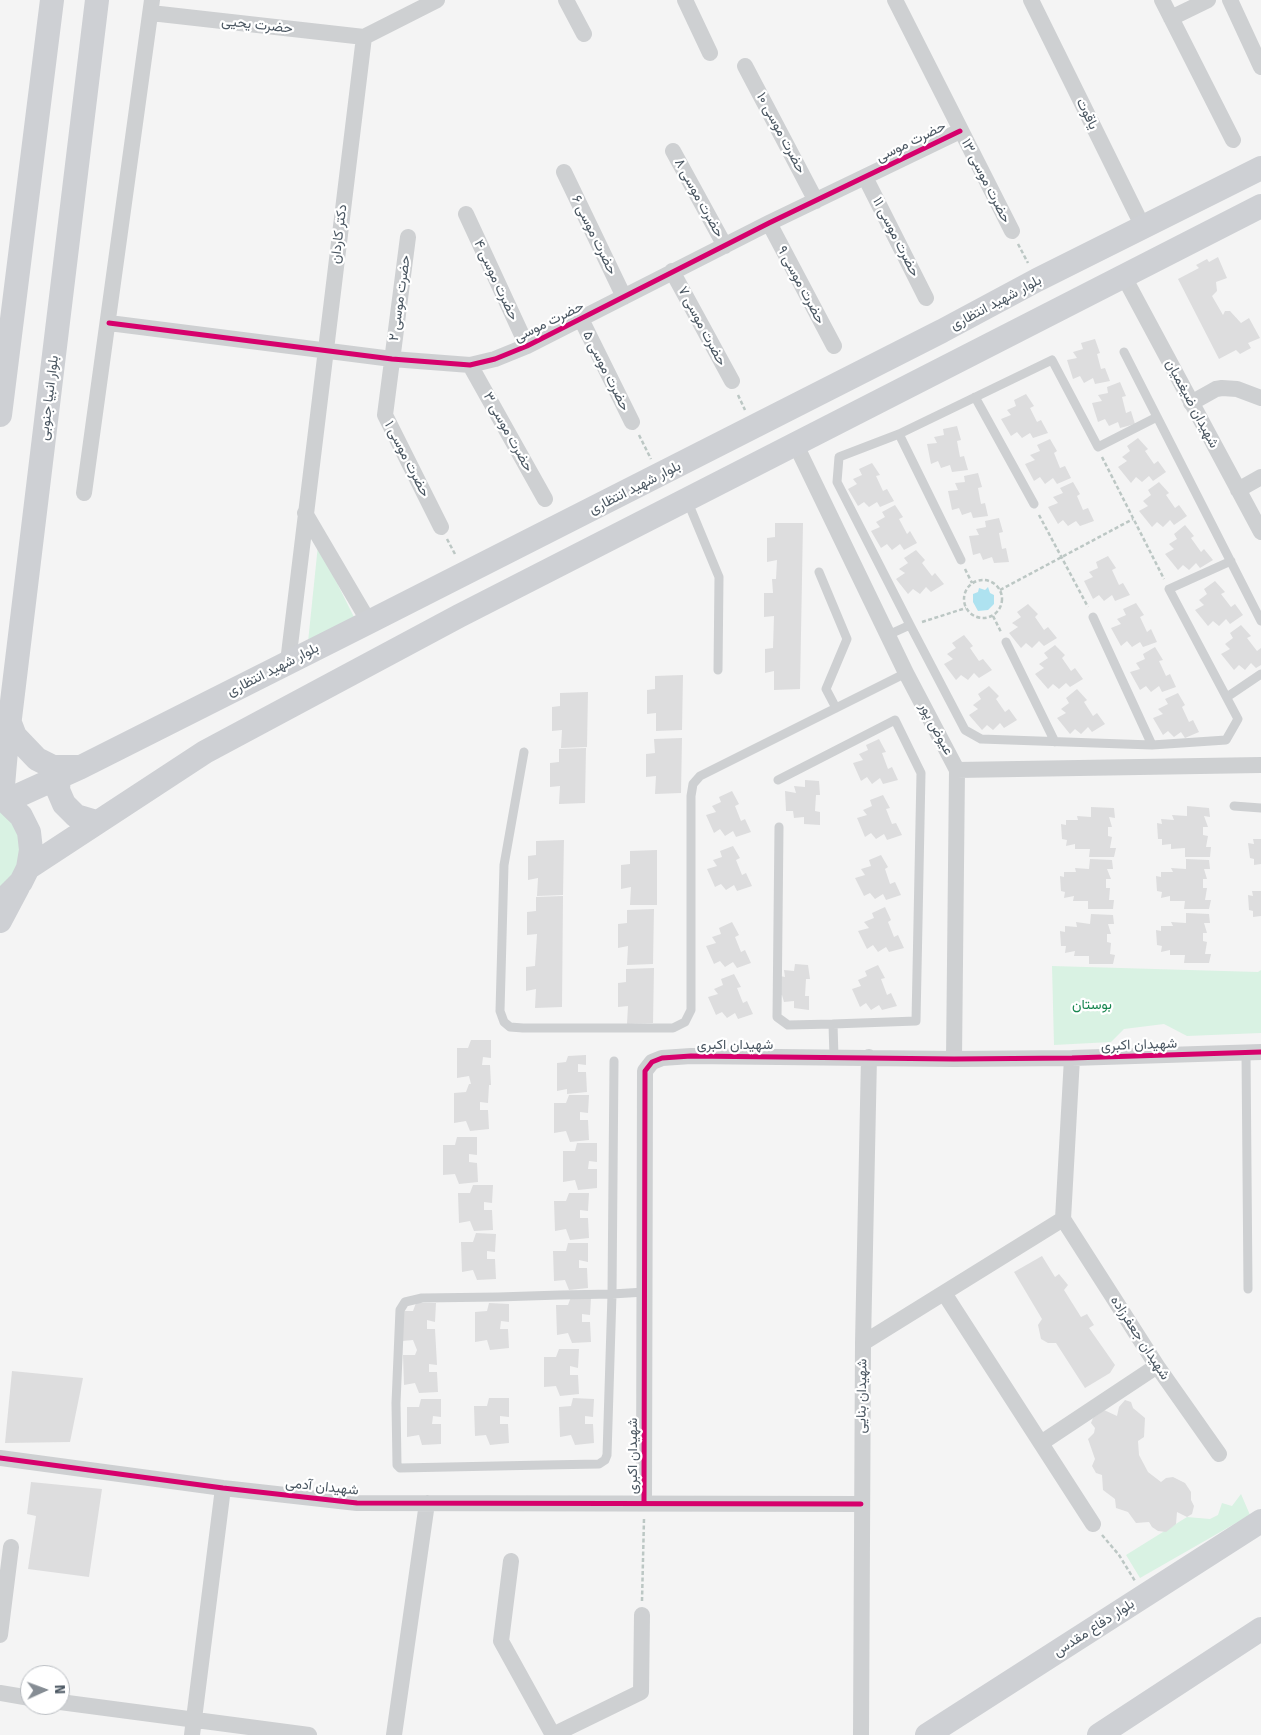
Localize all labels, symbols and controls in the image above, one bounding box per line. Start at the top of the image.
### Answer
street label: حضرت یحیی [220,13,294,37]
street label: حضرت موسی ۱۰ [753,90,809,176]
street label: یاقوت [1072,96,1102,132]
street label: حضرت موسی [873,118,949,166]
street label: حضرت موسی ۱۳ [958,136,1014,226]
street label: حضرت موسی ۸ [670,156,728,240]
street label: حضرت موسی ۶ [568,193,620,277]
street label: حضرت موسی ۱۱ [869,194,923,280]
street label: دکتر کاردان [327,203,351,265]
street label: حضرت موسی ۴ [470,237,522,323]
street label: حضرت موسی ۹ [773,243,829,327]
street label: حضرت موسی ۲ [386,254,414,342]
street label: بلوار شهید انتظاری [948,272,1044,334]
street label: حضرت موسی ۷ [674,283,730,369]
street label: حضرت موسی [511,298,587,346]
street label: حضرت موسی ۵ [579,328,633,414]
street label: بلوار انبیا جنوبی [35,354,63,442]
street label: شهیدان ضیغمیان [1162,357,1222,451]
street label: حضرت موسی ۳ [479,389,537,475]
street label: حضرت موسی ۱ [381,418,433,500]
street label: بلوار شهید انتظاری [586,458,684,518]
street label: بلوار شهید انتظاری [224,640,322,700]
street label: عیوض پور [915,700,957,758]
park label: بوستان [1072,997,1112,1013]
street label: شهیدان اکبری [1100,1035,1178,1055]
street label: شهیدان اکبری [697,1037,773,1053]
street label: شهیدان جعفرزاده [1107,1293,1173,1383]
street label: شهیدان بنایی [853,1358,871,1434]
street label: شهیدان اکبری [625,1418,641,1494]
street label: شهیدان آدمی [284,1475,360,1499]
street label: بلوار دفاع مقدس [1050,1596,1138,1660]
north arrow [20,1665,70,1715]
text: N [51,1685,68,1694]

